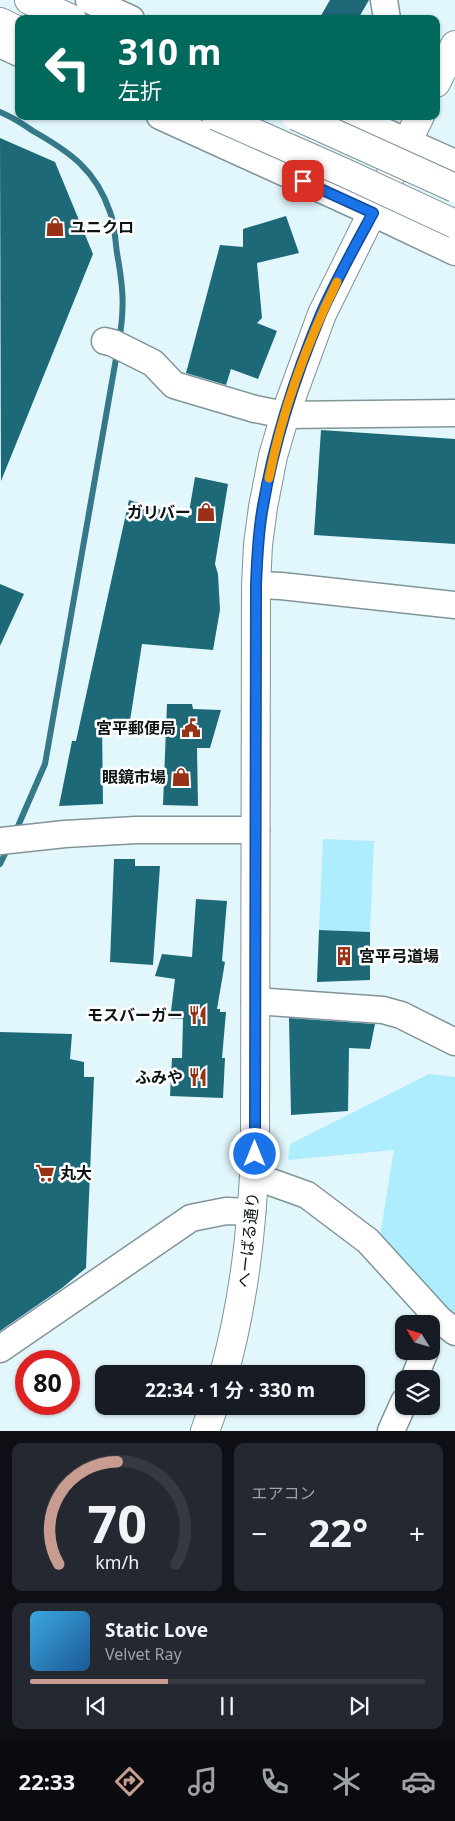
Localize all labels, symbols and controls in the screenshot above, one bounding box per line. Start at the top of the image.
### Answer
text: 310 m [118,28,221,75]
icon: left [35,35,100,100]
text: 左折 [118,75,162,105]
pin [282,160,324,202]
icon: arrive [289,167,317,195]
shop icon: ユニクロ [44,216,66,238]
place label: ユニクロ [70,216,134,238]
place label: ガリバー [127,501,191,523]
shop icon: ガリバー [195,501,217,523]
place label: 宮平郵便局 [96,717,176,739]
public building icon: 宮平郵便局 [180,717,202,739]
place label: 眼鏡市場 [102,766,166,788]
shop icon: 眼鏡市場 [170,766,192,788]
building icon: 宮平弓道場 [333,945,355,967]
place label: 宮平弓道場 [359,945,439,967]
place label: モスバーガー [87,1004,183,1026]
restaurant icon: モスバーガー [187,1004,209,1026]
place label: ふみや [135,1066,183,1088]
restaurant icon: ふみや [187,1066,209,1088]
position arrow [228,1127,280,1179]
supermarket icon: 丸大 [34,1162,56,1184]
place label: 丸大 [60,1162,92,1184]
street label: へーばる通り [232,1191,264,1289]
north arrow [395,1315,440,1360]
map controls [395,1315,440,1415]
speed limit sign: 80 [15,1350,80,1415]
button: layers [395,1370,440,1415]
text: 22:34 · 1 分 · 330 m [145,1377,315,1403]
text: エアコン [252,1482,316,1504]
text: 70 [87,1487,147,1558]
text: 22° [308,1506,368,1558]
text: − [252,1514,268,1552]
text: + [409,1514,425,1552]
text: km/h [95,1550,139,1574]
text: Static Love [105,1617,208,1643]
text: Velvet Ray [105,1643,182,1665]
icon: previous [82,1692,110,1720]
icon: pause [213,1692,241,1720]
icon: next [345,1692,373,1720]
icon: directions [112,1764,147,1799]
icon: music [185,1764,220,1799]
icon: phone [257,1764,292,1799]
icon: climate [329,1764,364,1799]
icon: car [401,1764,436,1799]
text: 22:33 [19,1766,75,1796]

